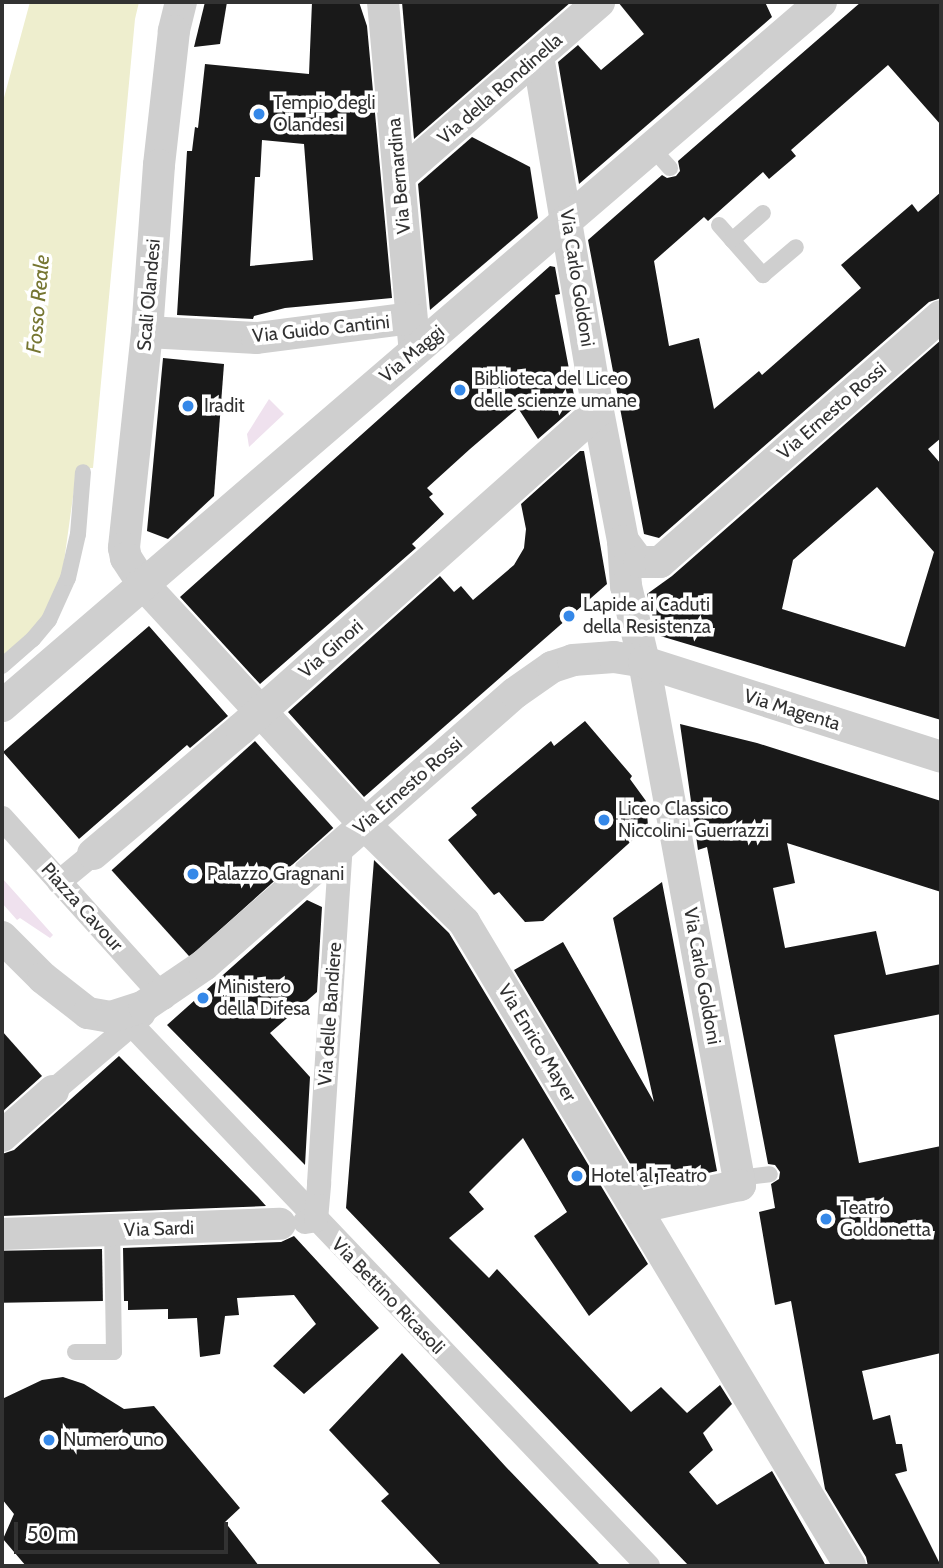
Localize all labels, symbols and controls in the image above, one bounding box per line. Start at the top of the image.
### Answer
street label: Via della Rondinella [433,29,567,149]
place label: Tempio degli Olandesi [273,92,376,136]
marker: Tempio degli Olandesi [251,106,267,122]
street label: Via Bernardina [383,117,415,235]
street label: Via Carlo Goldoni [555,208,599,348]
street label: Scali Olandesi [133,238,165,352]
water label: Fosso Reale [21,254,55,354]
street label: Via Guido Cantini [251,310,391,348]
street label: Via Maggi [375,320,449,388]
street label: Via Ernesto Rossi [773,358,891,464]
place label: Biblioteca del Liceo delle scienze umane [474,368,637,412]
marker: Biblioteca del Liceo delle scienze umane [452,382,468,398]
place label: Iradit [204,395,245,417]
marker: Iradit [178,396,198,416]
place label: Lapide ai Caduti della Resistenza [583,594,711,638]
marker: Lapide ai Caduti della Resistenza [561,608,577,624]
street label: Via Ginori [294,615,368,683]
street label: Via Magenta [741,685,843,735]
street label: Via Ernesto Rossi [349,733,467,839]
place label: Liceo Classico Niccolini-Guerrazzi [618,798,769,842]
marker: Liceo Classico Niccolini-Guerrazzi [596,812,612,828]
street label: Piazza Cavour [36,858,128,956]
place label: Palazzo Gragnani [207,863,344,885]
marker: Palazzo Gragnani [185,866,201,882]
street label: Via Carlo Goldoni [679,906,725,1046]
street label: Via delle Bandiere [314,941,346,1087]
place label: Ministero della Difesa [217,976,310,1020]
street label: Via Enrico Mayer [493,980,581,1106]
marker: Ministero della Difesa [195,990,211,1006]
place label: Hotel al Teatro [591,1165,707,1187]
marker: Hotel al Teatro [569,1168,585,1184]
place label: Teatro Goldonetta [840,1197,931,1241]
marker: Teatro Goldonetta [818,1211,834,1227]
street label: Via Sardi [123,1216,195,1242]
street label: Via Bettino Ricasoli [327,1233,449,1359]
place label: Numero uno [63,1429,164,1451]
marker: Numero uno [41,1432,57,1448]
scale bar [18,1508,231,1552]
text: 50 m [27,1521,76,1546]

